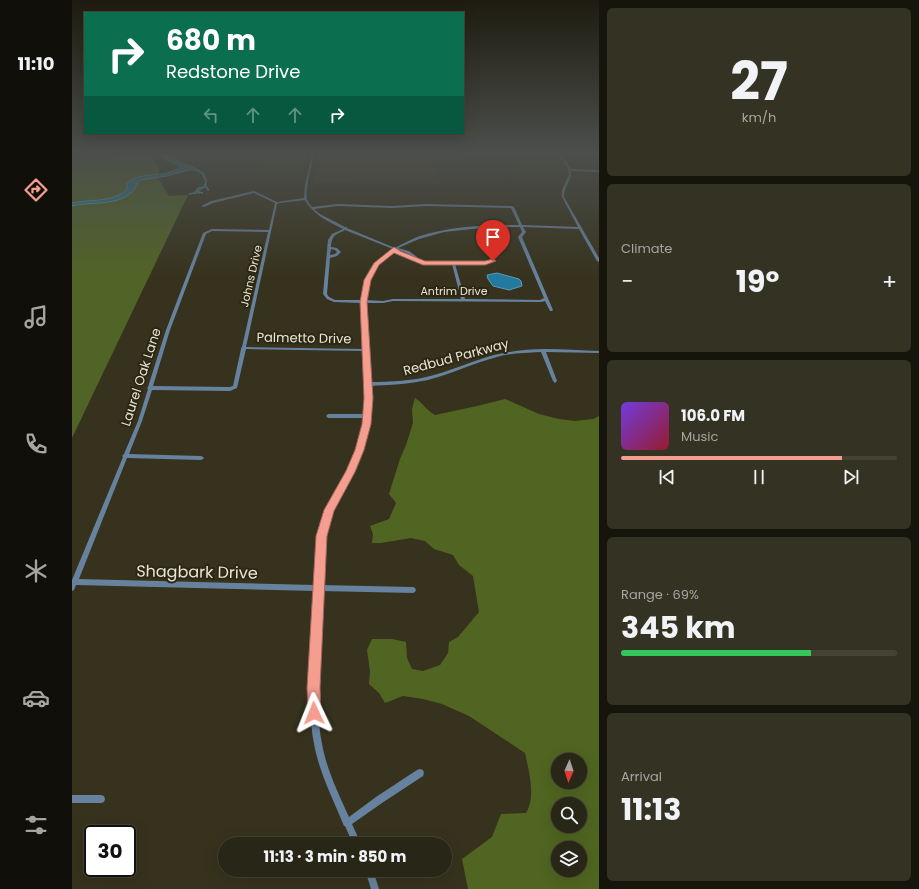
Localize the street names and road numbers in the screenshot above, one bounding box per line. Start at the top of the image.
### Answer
street label: Johns Drive [236,243,266,309]
street label: Antrim Drive [420,283,488,299]
street label: Laurel Oak Lane [116,325,166,429]
street label: Palmetto Drive [256,328,352,348]
street label: Redbud Parkway [401,334,512,380]
street label: Shagbark Drive [136,559,258,585]

